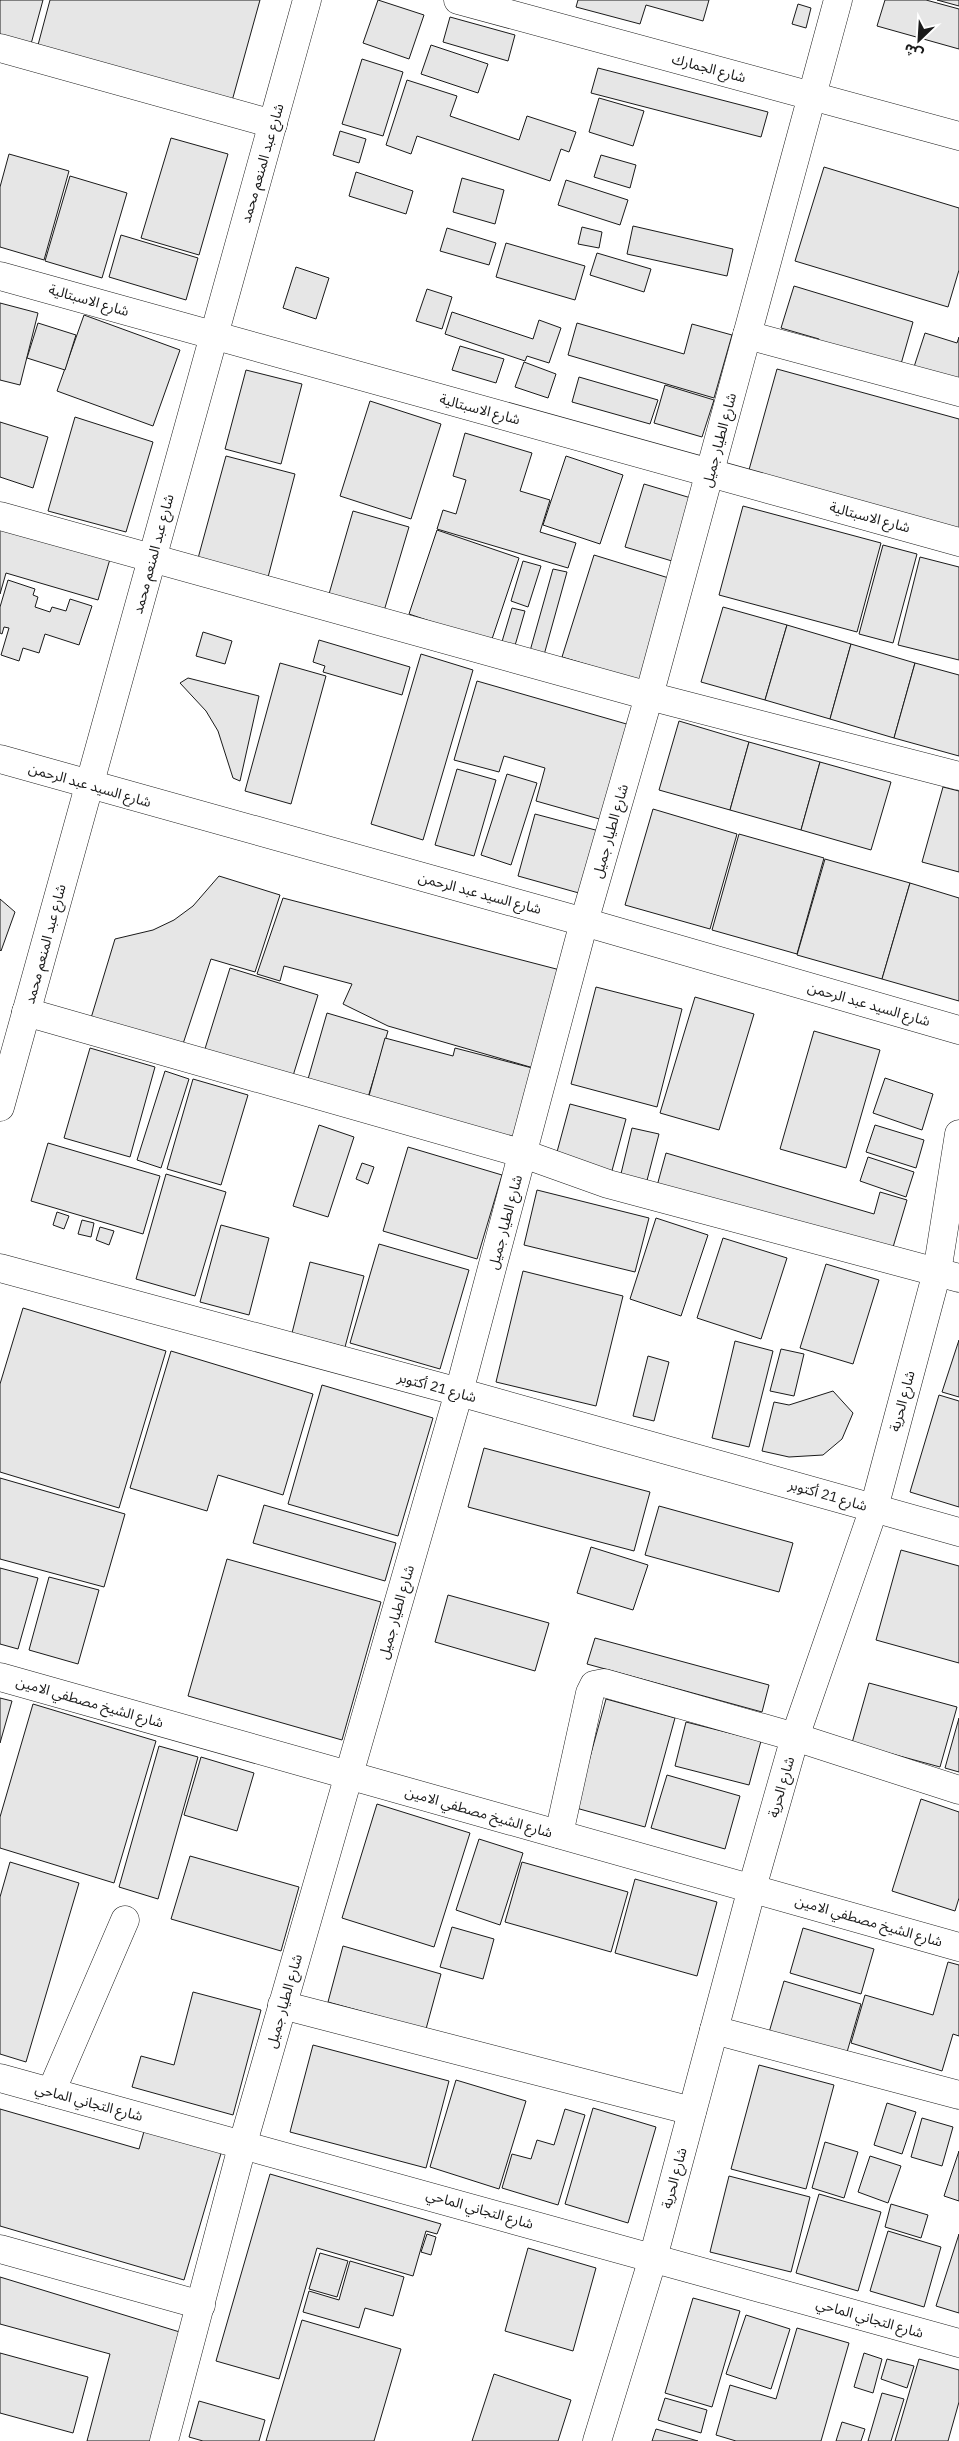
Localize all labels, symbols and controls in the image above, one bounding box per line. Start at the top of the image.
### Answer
north arrow [894,15,944,65]
text: ش [901,40,926,64]
street label: شارع الجمارك [670,49,748,88]
street label: شارع عبد المنعم محمد [236,101,290,225]
street label: شارع الاسبتالية [46,280,131,322]
street label: شارع الاسبتالية [437,390,522,430]
street label: شارع الطيار جميل [698,391,742,490]
street label: شارع عبد المنعم محمد [128,492,180,616]
street label: شارع الاسبتالية [827,498,912,538]
street label: شارع السيد عبد الرحمن [26,759,153,813]
street label: شارع الطيار جميل [588,782,634,881]
street label: شارع السيد عبد الرحمن [416,868,543,920]
street label: شارع عبد المنعم محمد [20,882,72,1006]
street label: شارع السيد عبد الرحمن [805,978,932,1032]
street label: شارع الطيار جميل [484,1173,528,1272]
street label: شارع 21 أكتوبر [394,1368,478,1408]
street label: شارع الحرية [885,1368,921,1434]
street label: شارع 21 أكتوبر [785,1475,869,1517]
street label: شارع الطيار جميل [374,1563,420,1662]
street label: شارع الشيخ مصطفي الامين [14,1672,166,1734]
street label: شارع الحرية [764,1754,800,1820]
street label: شارع الشيخ مصطفي الامين [403,1782,555,1844]
street label: شارع الشيخ مصطفي الامين [793,1891,945,1953]
street label: شارع الطيار جميل [262,1952,308,2051]
street label: شارع التجاني الماحي [33,2079,145,2127]
street label: شارع الحرية [657,2145,693,2211]
street label: شارع التجاني الماحي [424,2185,536,2235]
street label: شارع التجاني الماحي [814,2294,926,2344]

